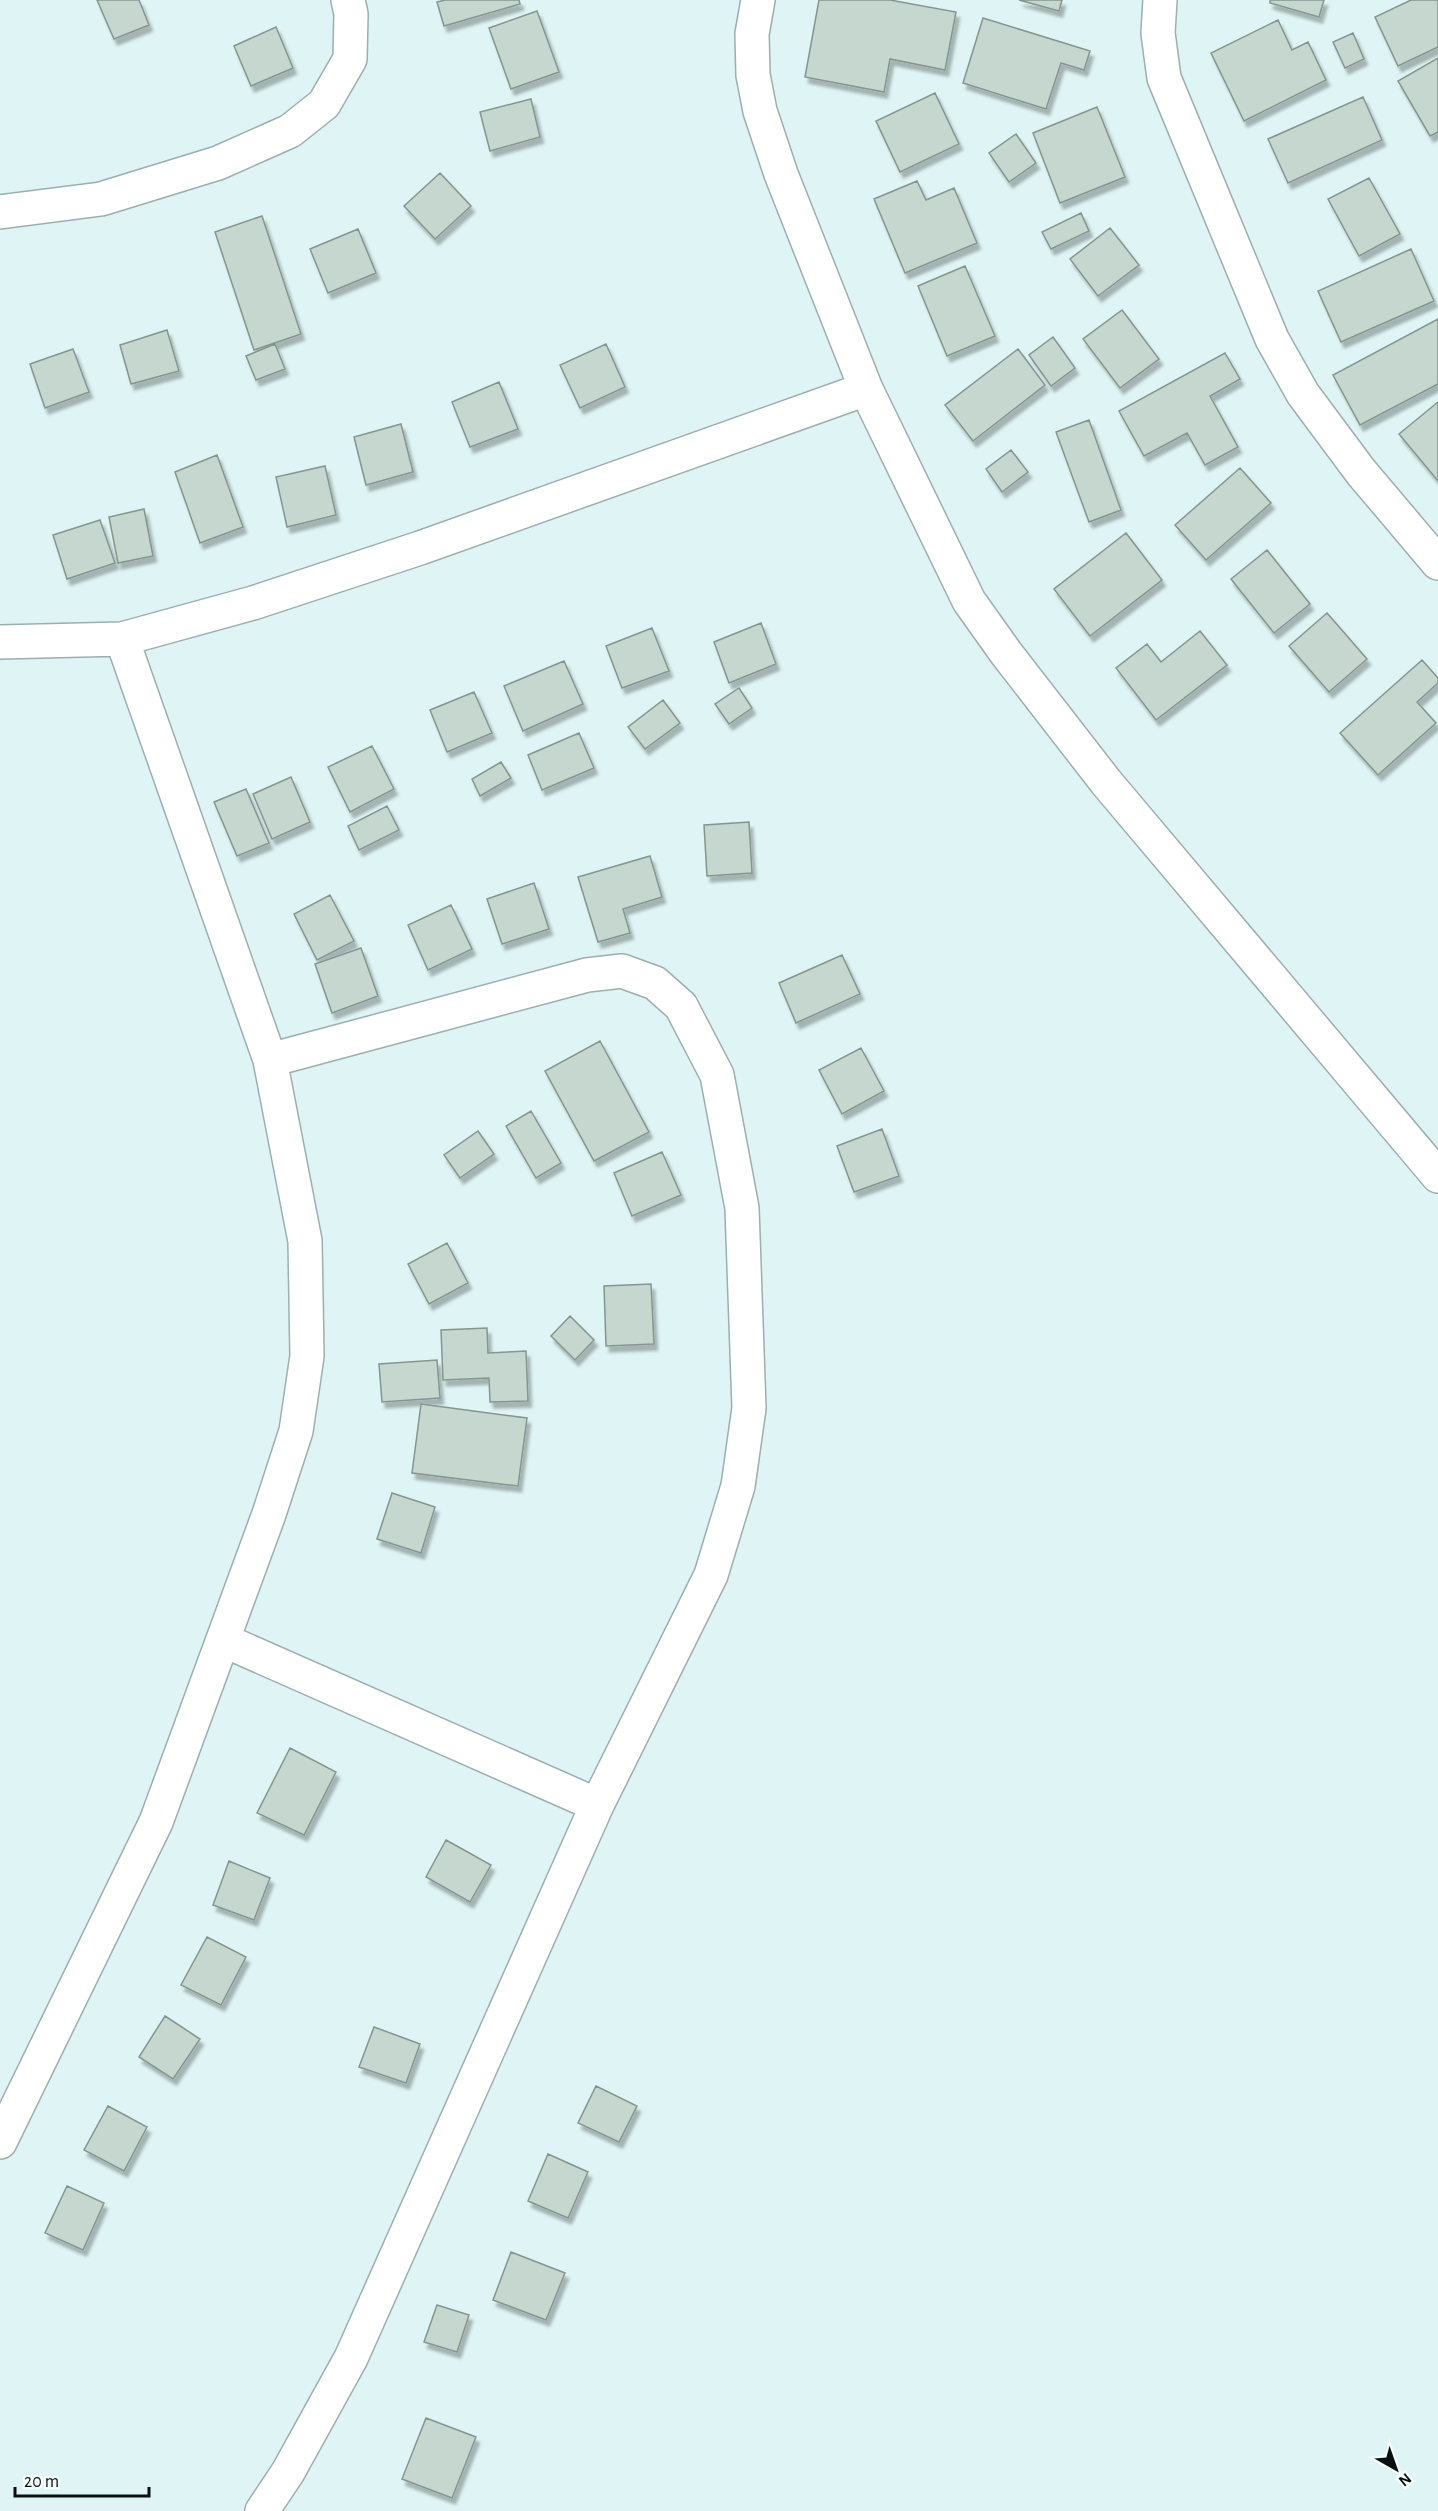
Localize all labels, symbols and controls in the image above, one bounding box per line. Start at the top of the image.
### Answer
north arrow [1366,2439,1426,2499]
scale bar [15,2460,148,2498]
text: N [1396,2470,1414,2489]
text: 20 m [24,2473,59,2491]

